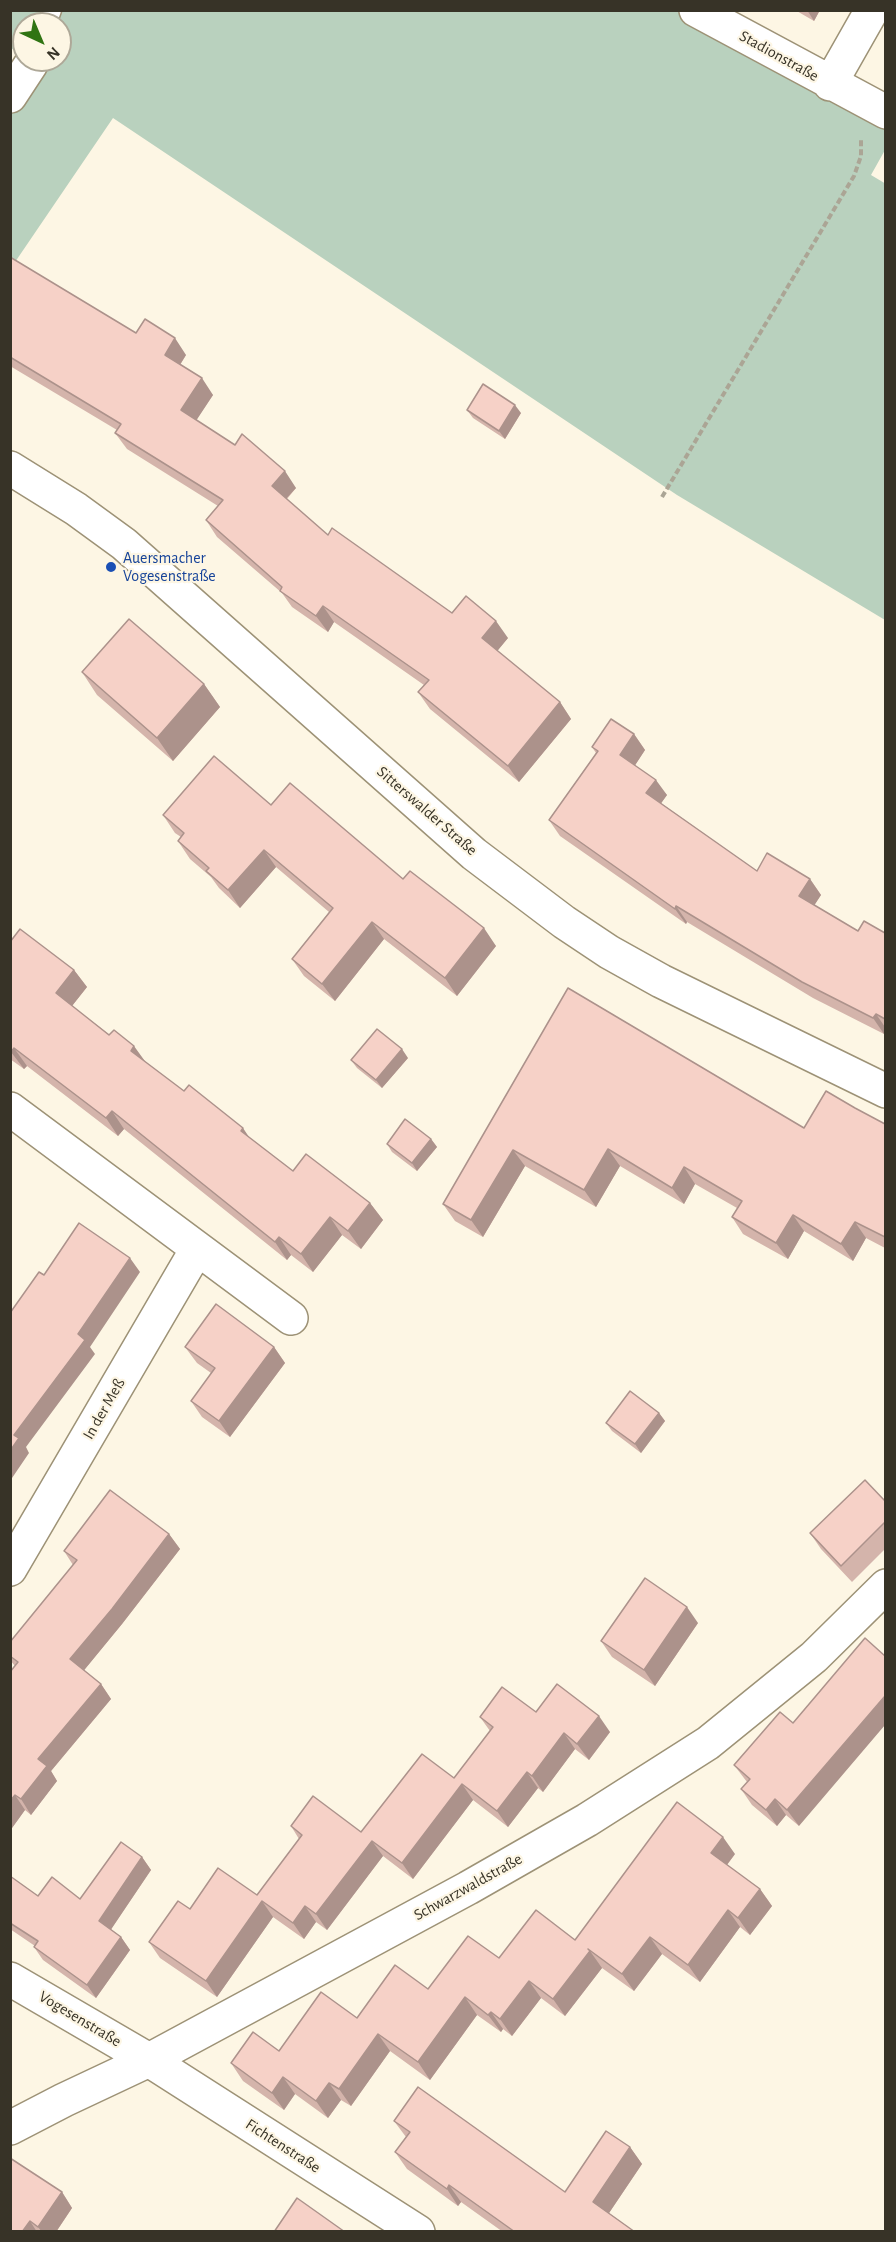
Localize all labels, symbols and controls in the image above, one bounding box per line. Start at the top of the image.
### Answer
north arrow [12,12,72,72]
street label: Stadionstraße [736,26,822,86]
text: N [44,44,63,63]
place label: Auersmacher Vogesenstraße [123,548,216,586]
marker: Auersmacher Vogesenstraße [104,560,118,574]
street label: Sitterswalder Straße [373,762,481,860]
street label: In der Meß [79,1375,129,1443]
street label: Schwarzwaldstraße [411,1849,525,1925]
street label: Vogesenstraße [35,1987,125,2051]
street label: Fichtenstraße [242,2115,324,2177]

